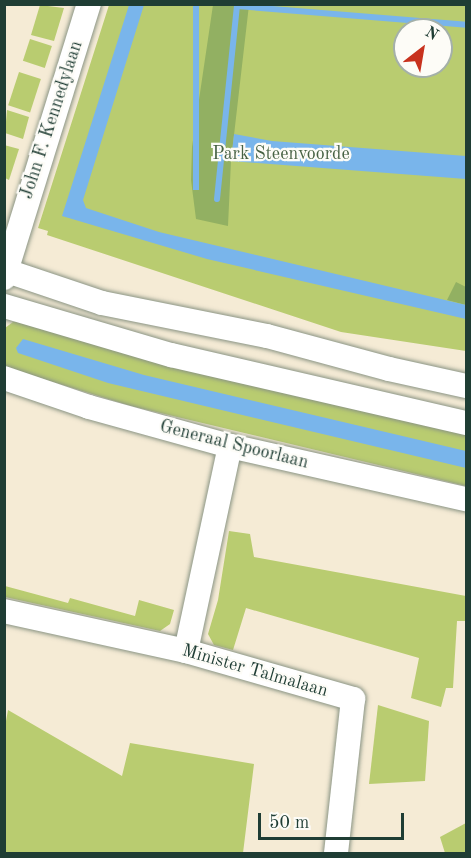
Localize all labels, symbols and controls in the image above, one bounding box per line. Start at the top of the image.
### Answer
north arrow [393,18,453,78]
text: N [422,24,441,44]
street label: John F. Kennedylaan [16,38,88,202]
park label: Park Steenvoorde [212,143,350,165]
street label: Generaal Spoorlaan [157,416,311,474]
street label: Minister Talmalaan [180,640,330,702]
scale bar [261,801,406,839]
text: 50 m [269,814,309,832]

